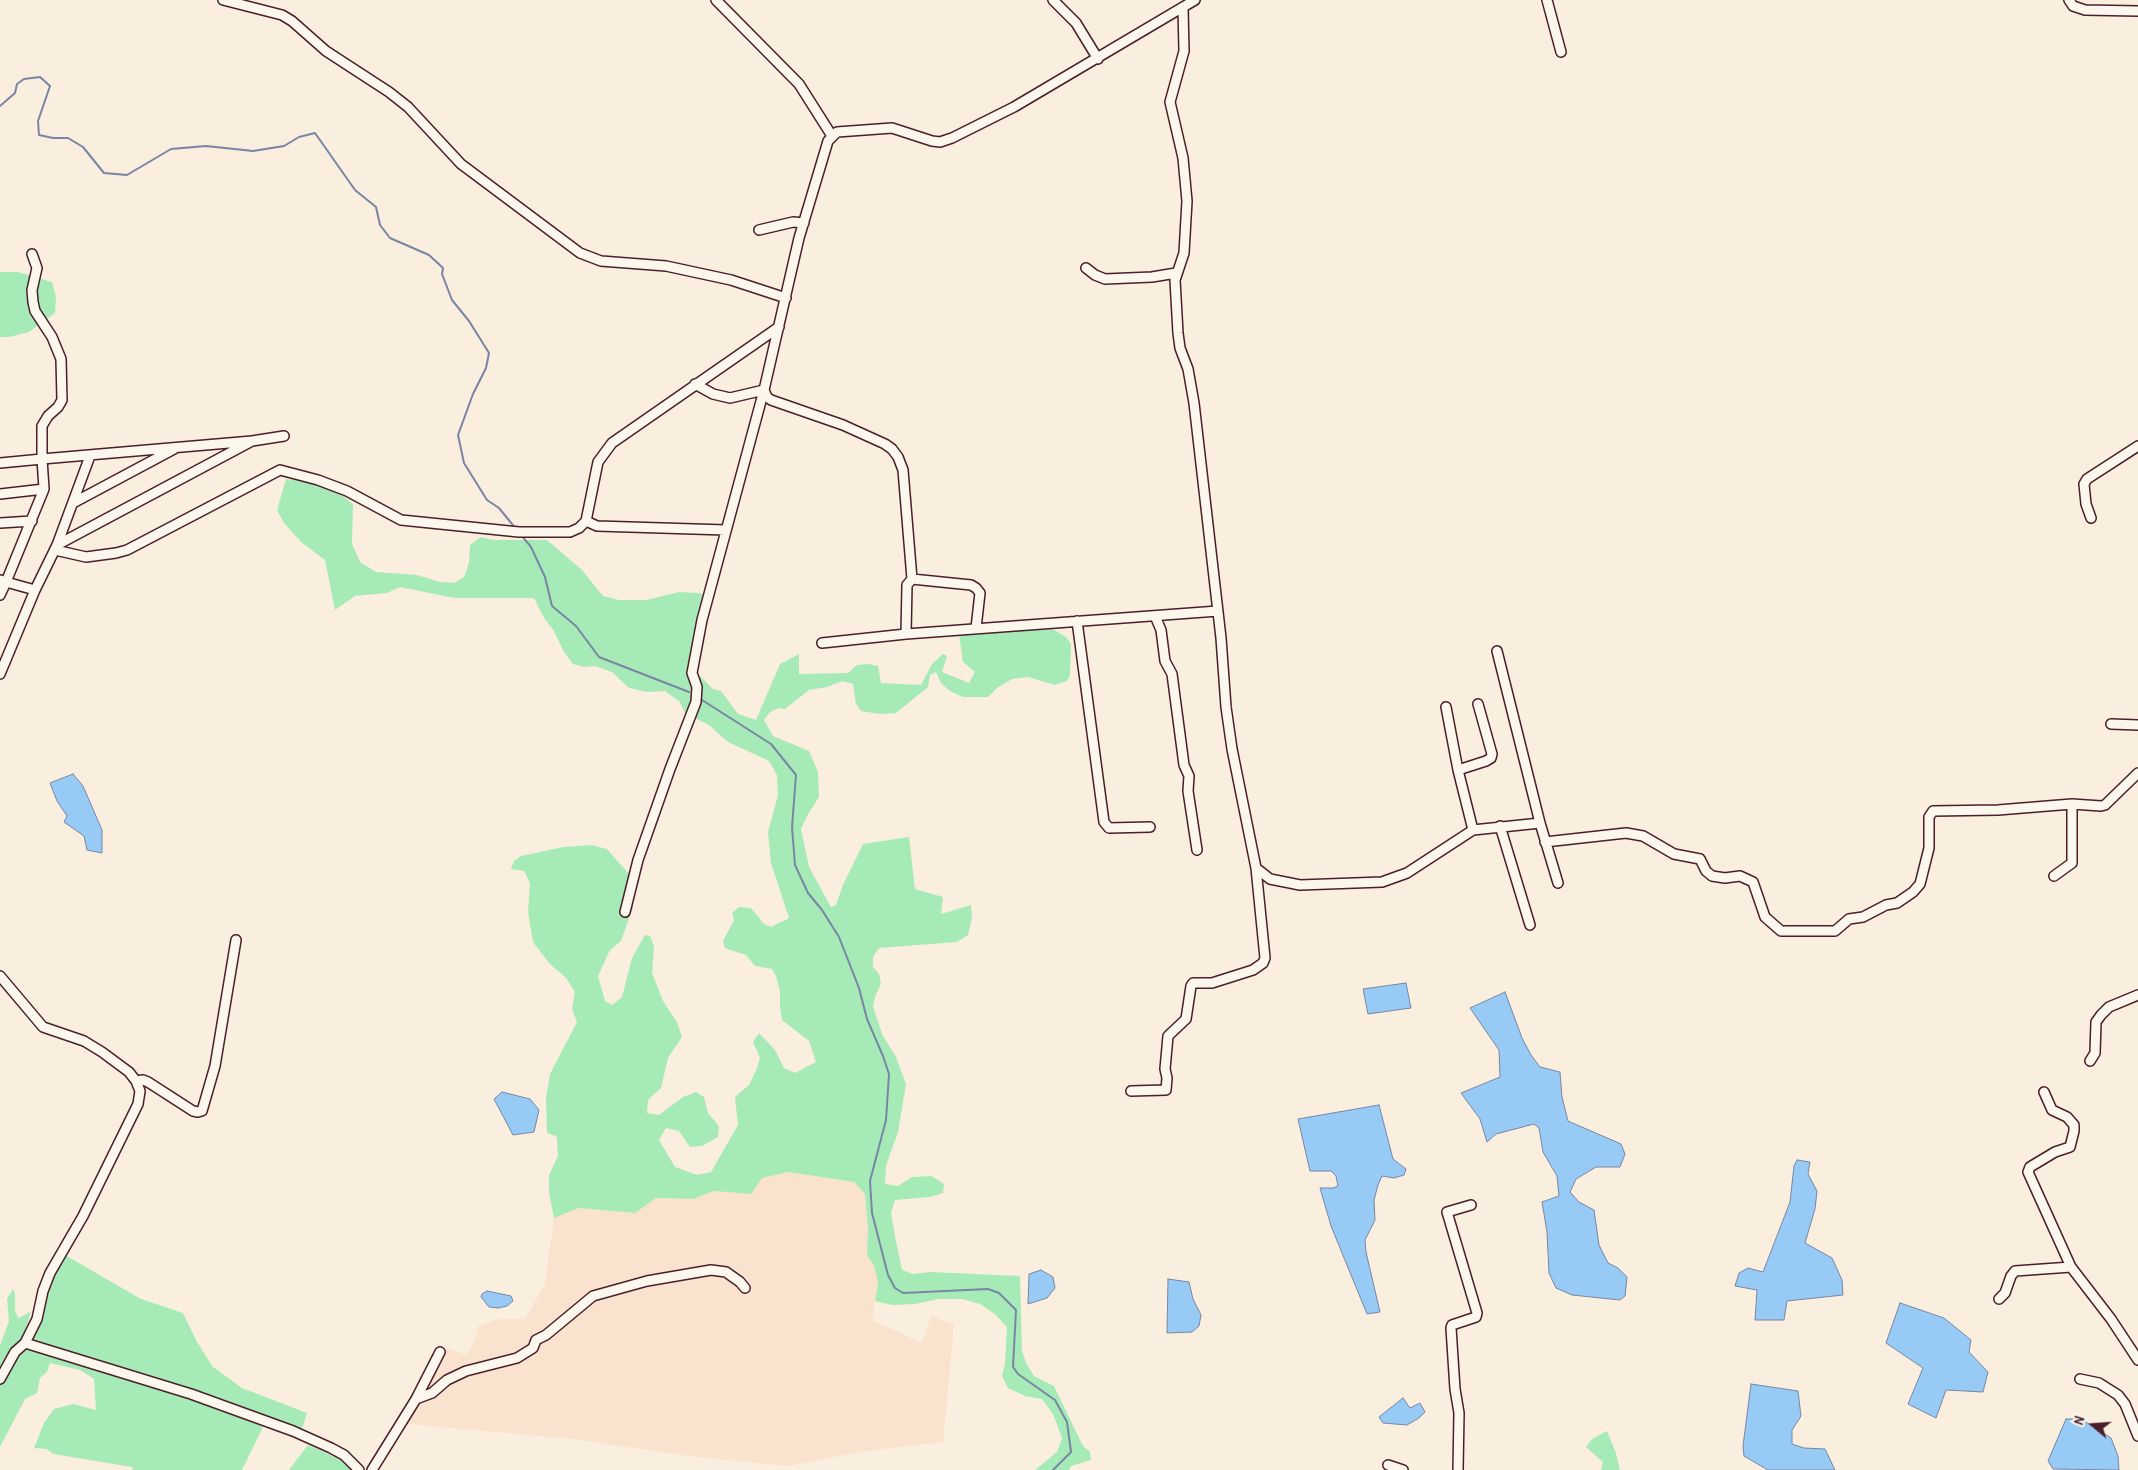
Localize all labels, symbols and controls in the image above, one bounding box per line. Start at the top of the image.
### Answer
north arrow [2068,1400,2118,1450]
text: N [2068,1414,2088,1427]

